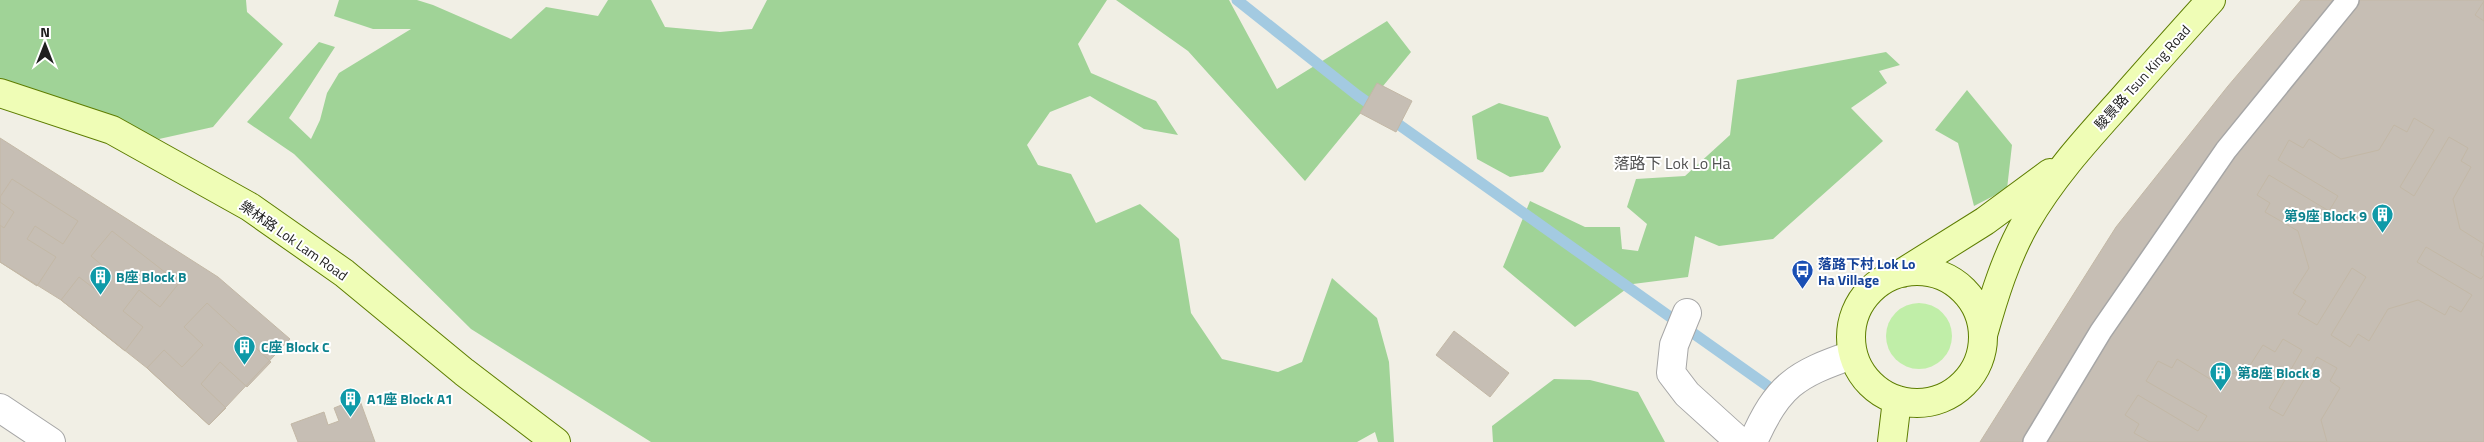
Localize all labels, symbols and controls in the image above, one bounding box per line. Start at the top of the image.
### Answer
north arrow [20,20,70,70]
street label: 駿景路 Tsun King Road [2089,20,2195,134]
text: N [40,21,50,42]
district label: 落路下 Lok Lo Ha [1613,151,1731,175]
street label: 樂林路 Lok Lam Road [236,195,352,285]
building icon: 第9座 Block 9 [2371,203,2395,234]
place label: 第9座 Block 9 [2284,205,2367,226]
place label: 落路下村 Lok Lo Ha Village [1818,253,1915,290]
bus stop icon: 落路下村 Lok Lo Ha Village [1790,259,1814,290]
building icon: B座 Block B [88,264,112,295]
place label: B座 Block B [116,266,186,287]
building icon: C座 Block C [233,334,257,365]
place label: C座 Block C [261,336,330,357]
building icon: 第8座 Block 8 [2209,360,2233,391]
place label: 第8座 Block 8 [2237,362,2320,383]
building icon: A1座 Block A1 [339,386,363,417]
place label: A1座 Block A1 [367,388,453,409]

